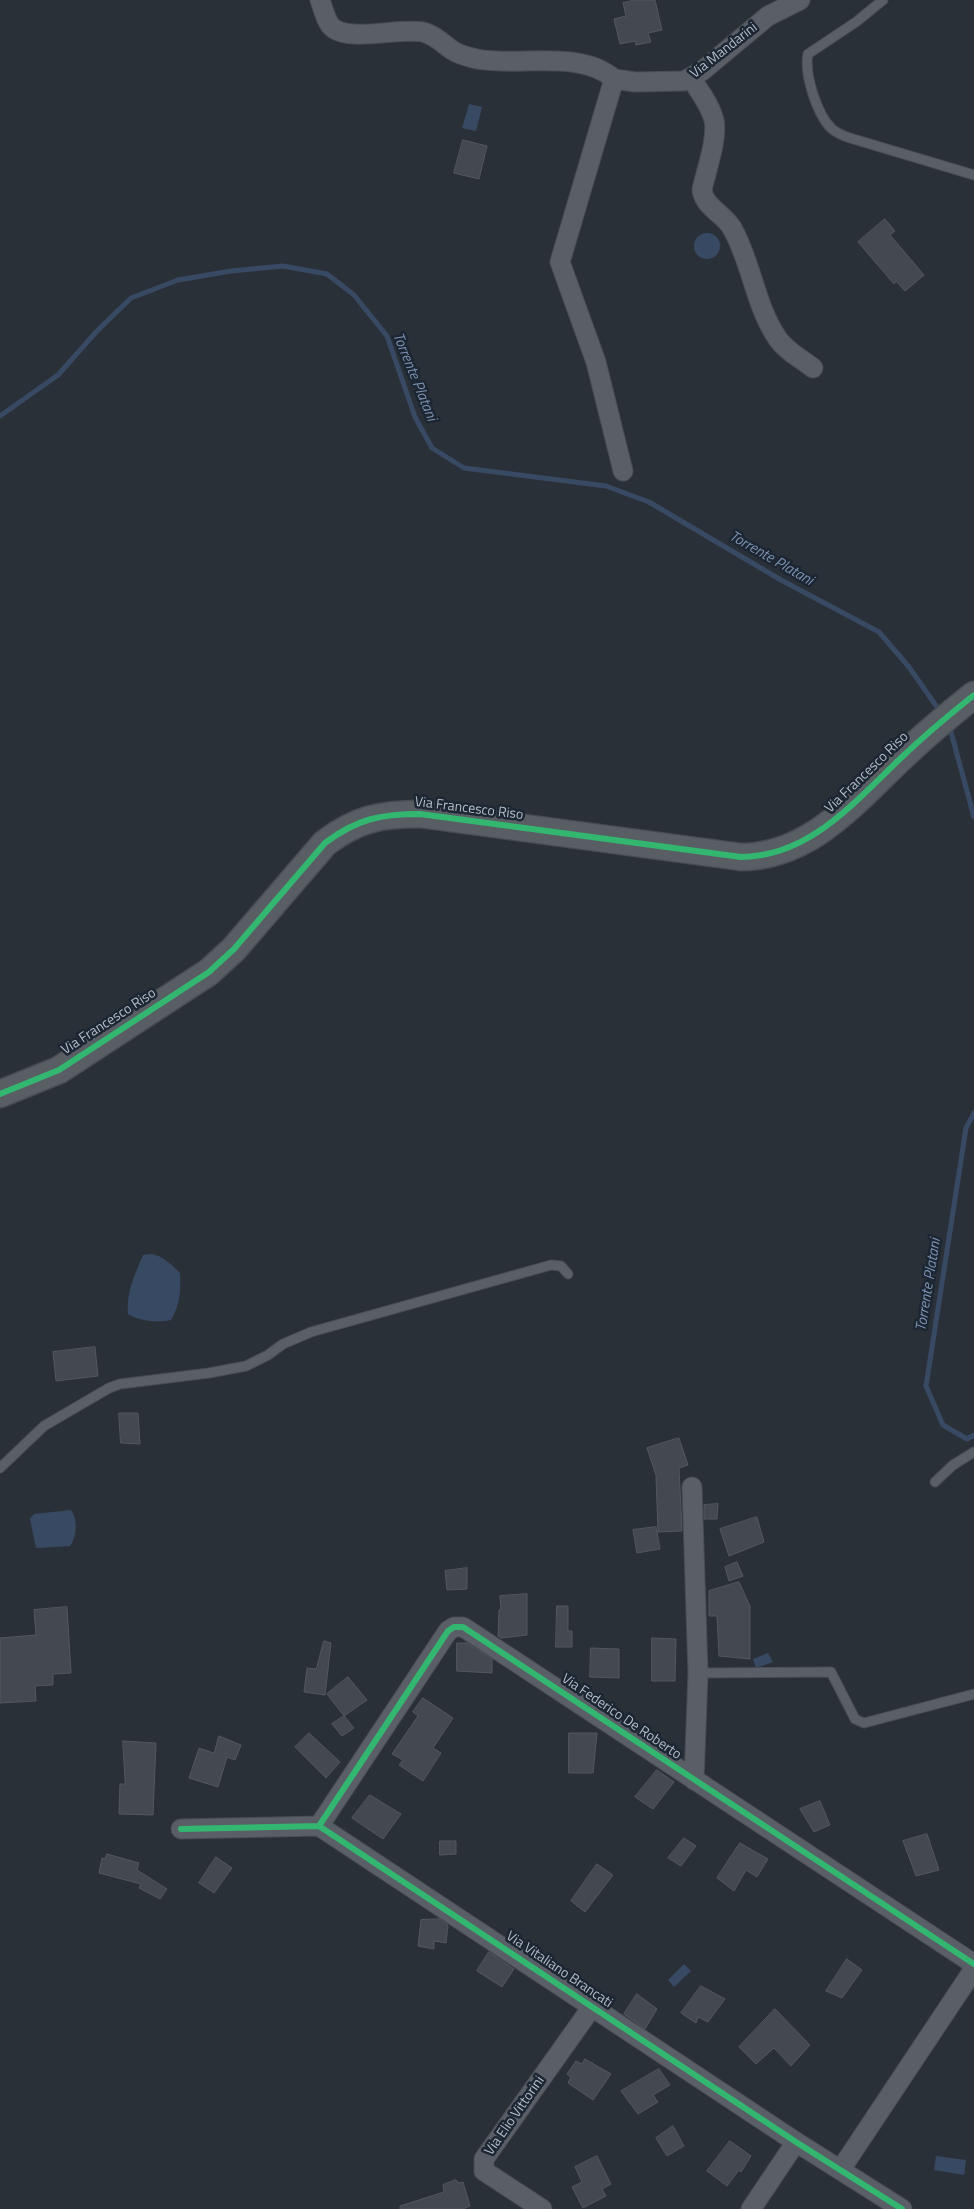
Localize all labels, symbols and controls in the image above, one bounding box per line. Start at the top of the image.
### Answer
street label: Via Mandarini [687,20,761,82]
water label: Torrente Platani [388,330,440,424]
water label: Torrente Platani [726,528,816,590]
street label: Via Francesco Riso [822,729,912,817]
street label: Via Francesco Riso [414,794,524,824]
street label: Via Francesco Riso [59,985,159,1059]
water label: Torrente Platani [913,1237,945,1333]
street label: Via Federico De Roberto [558,1671,684,1763]
street label: Via Vitaliano Brancati [503,1928,615,2012]
street label: Via Elio Vittorini [482,2073,548,2159]

